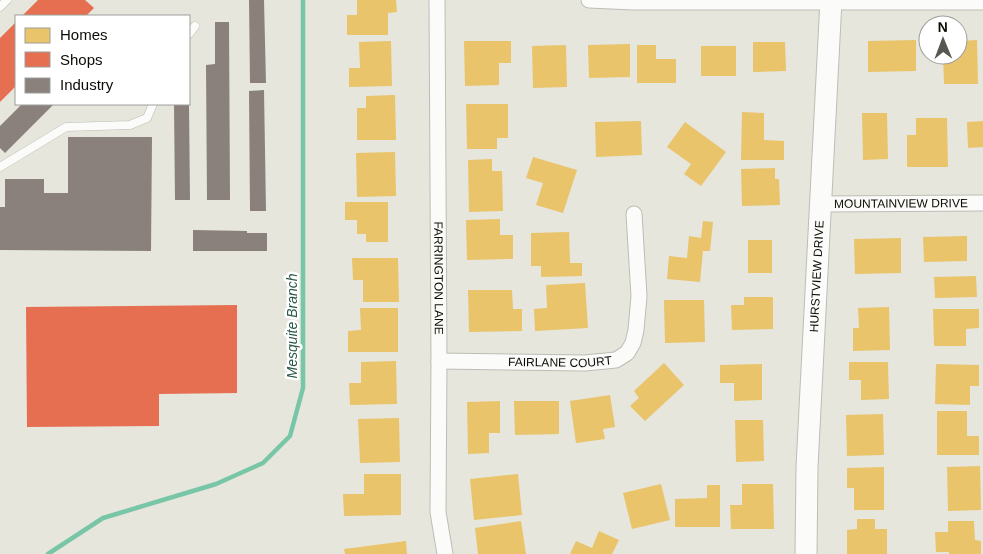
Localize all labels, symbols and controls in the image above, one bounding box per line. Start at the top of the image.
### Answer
legend [15,15,190,105]
north arrow [918,15,968,65]
text: N [938,19,948,35]
text: Homes [60,26,108,43]
text: Shops [60,51,103,68]
text: Industry [60,76,114,93]
street label: MOUNTAINVIEW DRIVE [834,196,968,211]
street label: HURSTVIEW DRIVE [807,220,827,333]
street label: FARRINGTON LANE [431,221,446,335]
water label: Mesquite Branch [284,273,300,379]
street label: FAIRLANE COURT [508,353,613,370]

